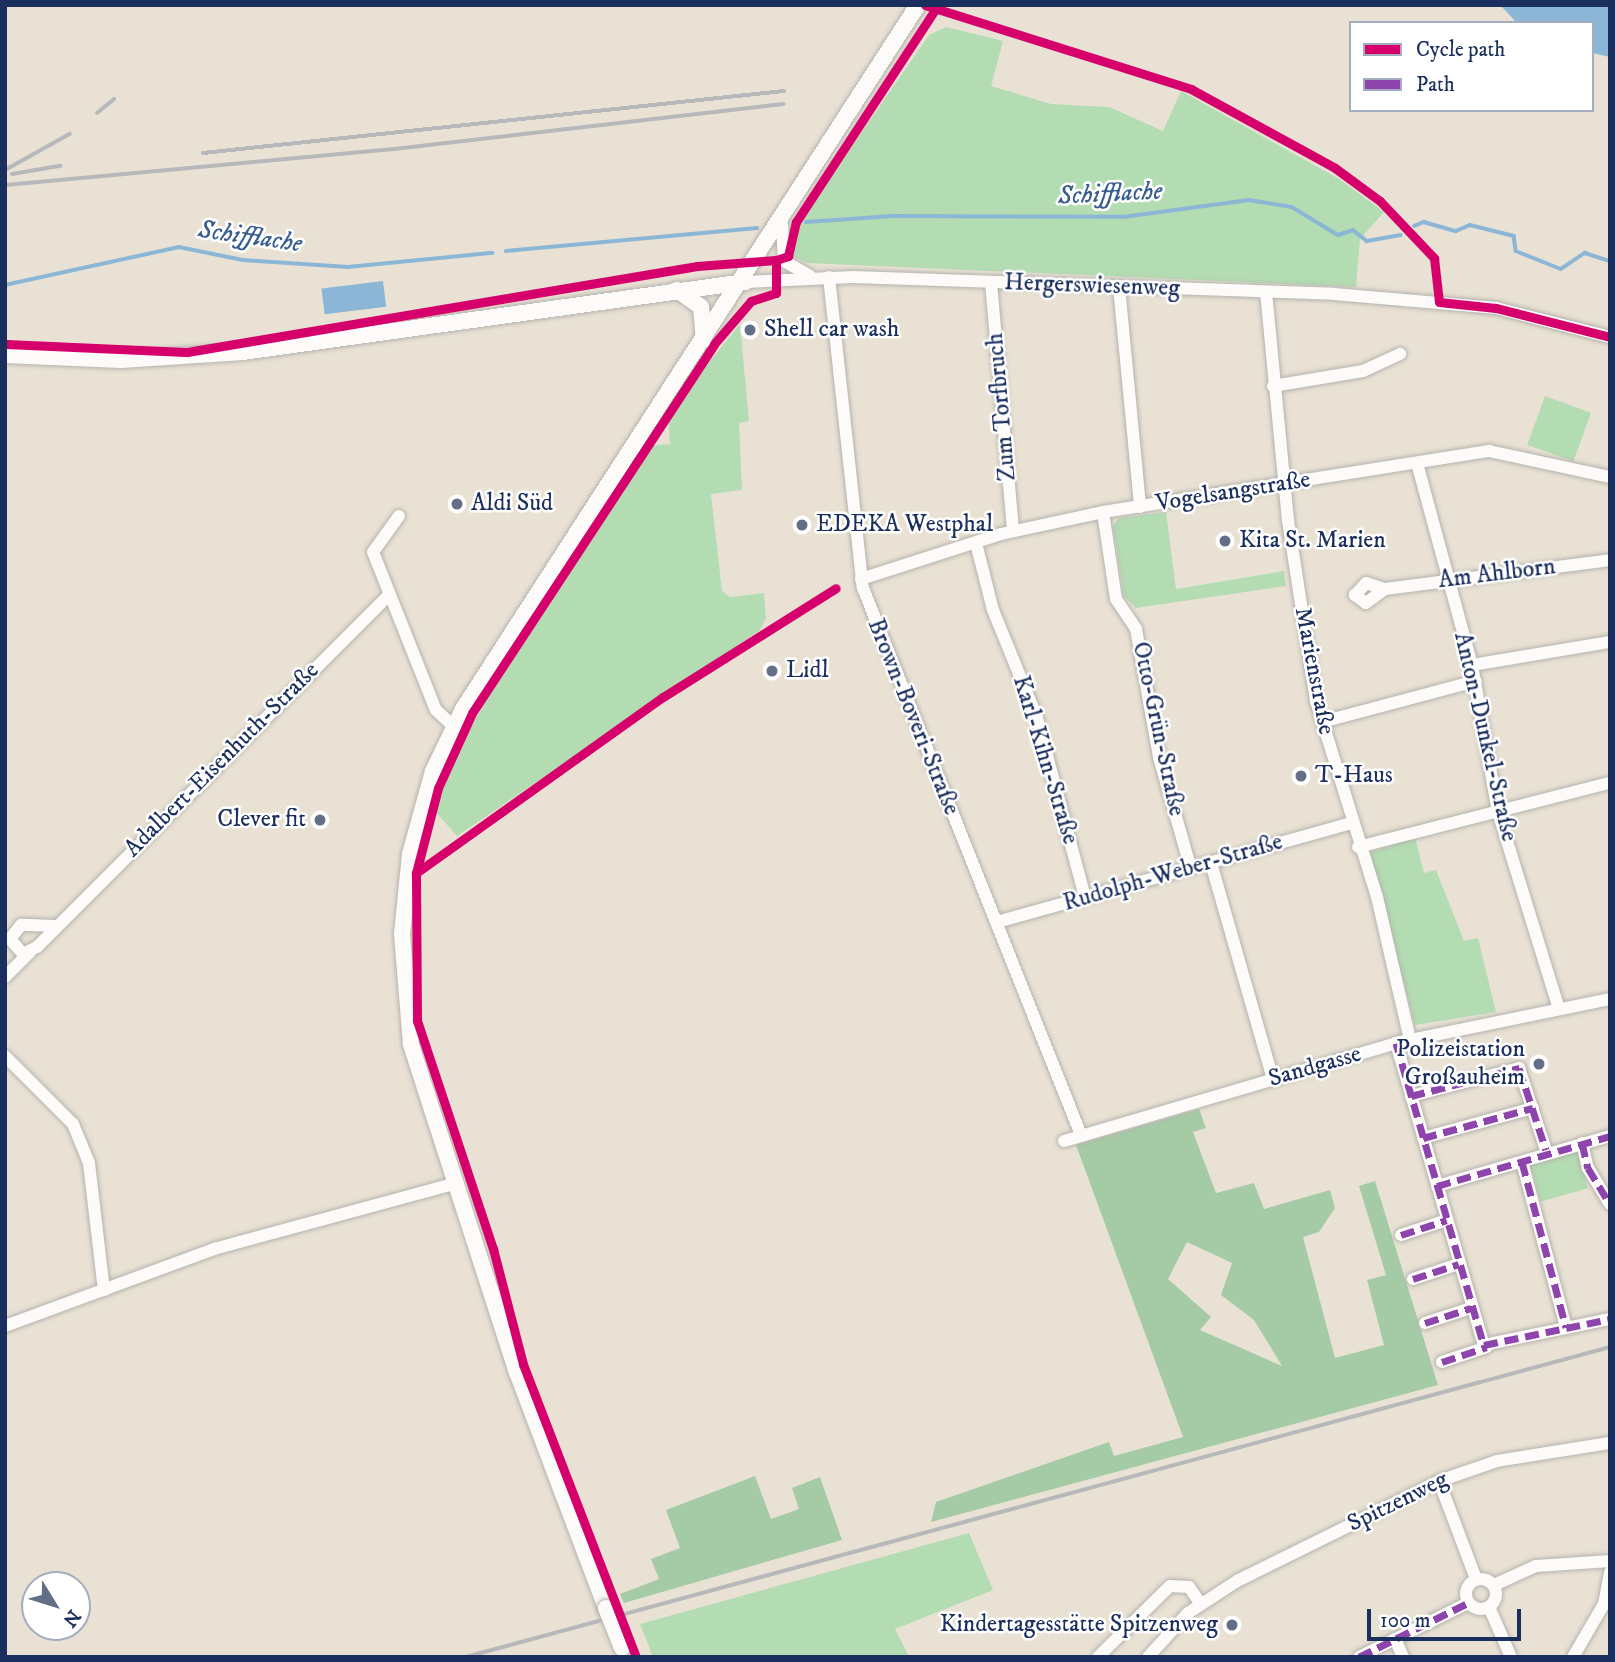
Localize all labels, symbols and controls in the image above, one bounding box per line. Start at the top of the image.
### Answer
legend [1349,21,1594,112]
text: Cycle path [1416,37,1505,63]
text: Path [1416,72,1455,98]
water label: Schifflache [1057,176,1163,212]
water label: Schifflache [196,214,304,260]
street label: Hergerswiesenweg [1004,269,1180,303]
place label: Shell car wash [764,316,899,344]
marker: Shell car wash [742,322,758,338]
street label: Zum Torfbruch [981,332,1023,482]
street label: Vogelsangstraße [1154,466,1312,518]
place label: Aldi Süd [471,490,553,518]
marker: Aldi Süd [449,496,465,512]
place label: EDEKA Westphal [816,511,993,539]
marker: EDEKA Westphal [794,517,810,533]
place label: Kita St. Marien [1239,527,1386,555]
marker: Kita St. Marien [1217,533,1233,549]
street label: Am Ahlborn [1437,553,1557,595]
street label: Marienstraße [1288,605,1340,737]
street label: Brown-Boveri-Straße [860,615,966,819]
street label: Anton-Dunkel-Straße [1447,630,1523,844]
street label: Otto-Grün-Straße [1125,639,1191,819]
street label: Adalbert-Eisenhuth-Straße [119,657,325,863]
place label: Lidl [786,657,829,685]
marker: Lidl [764,663,780,679]
street label: Karl-Kihn-Straße [1006,672,1084,848]
place label: T-Haus [1315,762,1393,790]
marker: T-Haus [1293,768,1309,784]
place label: Clever fit [217,806,306,834]
marker: Clever fit [312,812,328,828]
street label: Rudolph-Weber-Straße [1060,828,1286,918]
place label: Polizeistation Großauheim [1396,1036,1525,1092]
street label: Sandgasse [1265,1040,1365,1094]
marker: Polizeistation Großauheim [1531,1056,1547,1072]
street label: Spitzenweg [1343,1465,1453,1539]
north arrow [21,1571,91,1641]
scale bar [1370,1596,1524,1640]
text: N [58,1605,85,1631]
text: 100 m [1380,1608,1431,1634]
place label: Kindertagesstätte Spitzenweg [940,1611,1218,1639]
marker: Kindertagesstätte Spitzenweg [1224,1617,1240,1633]

